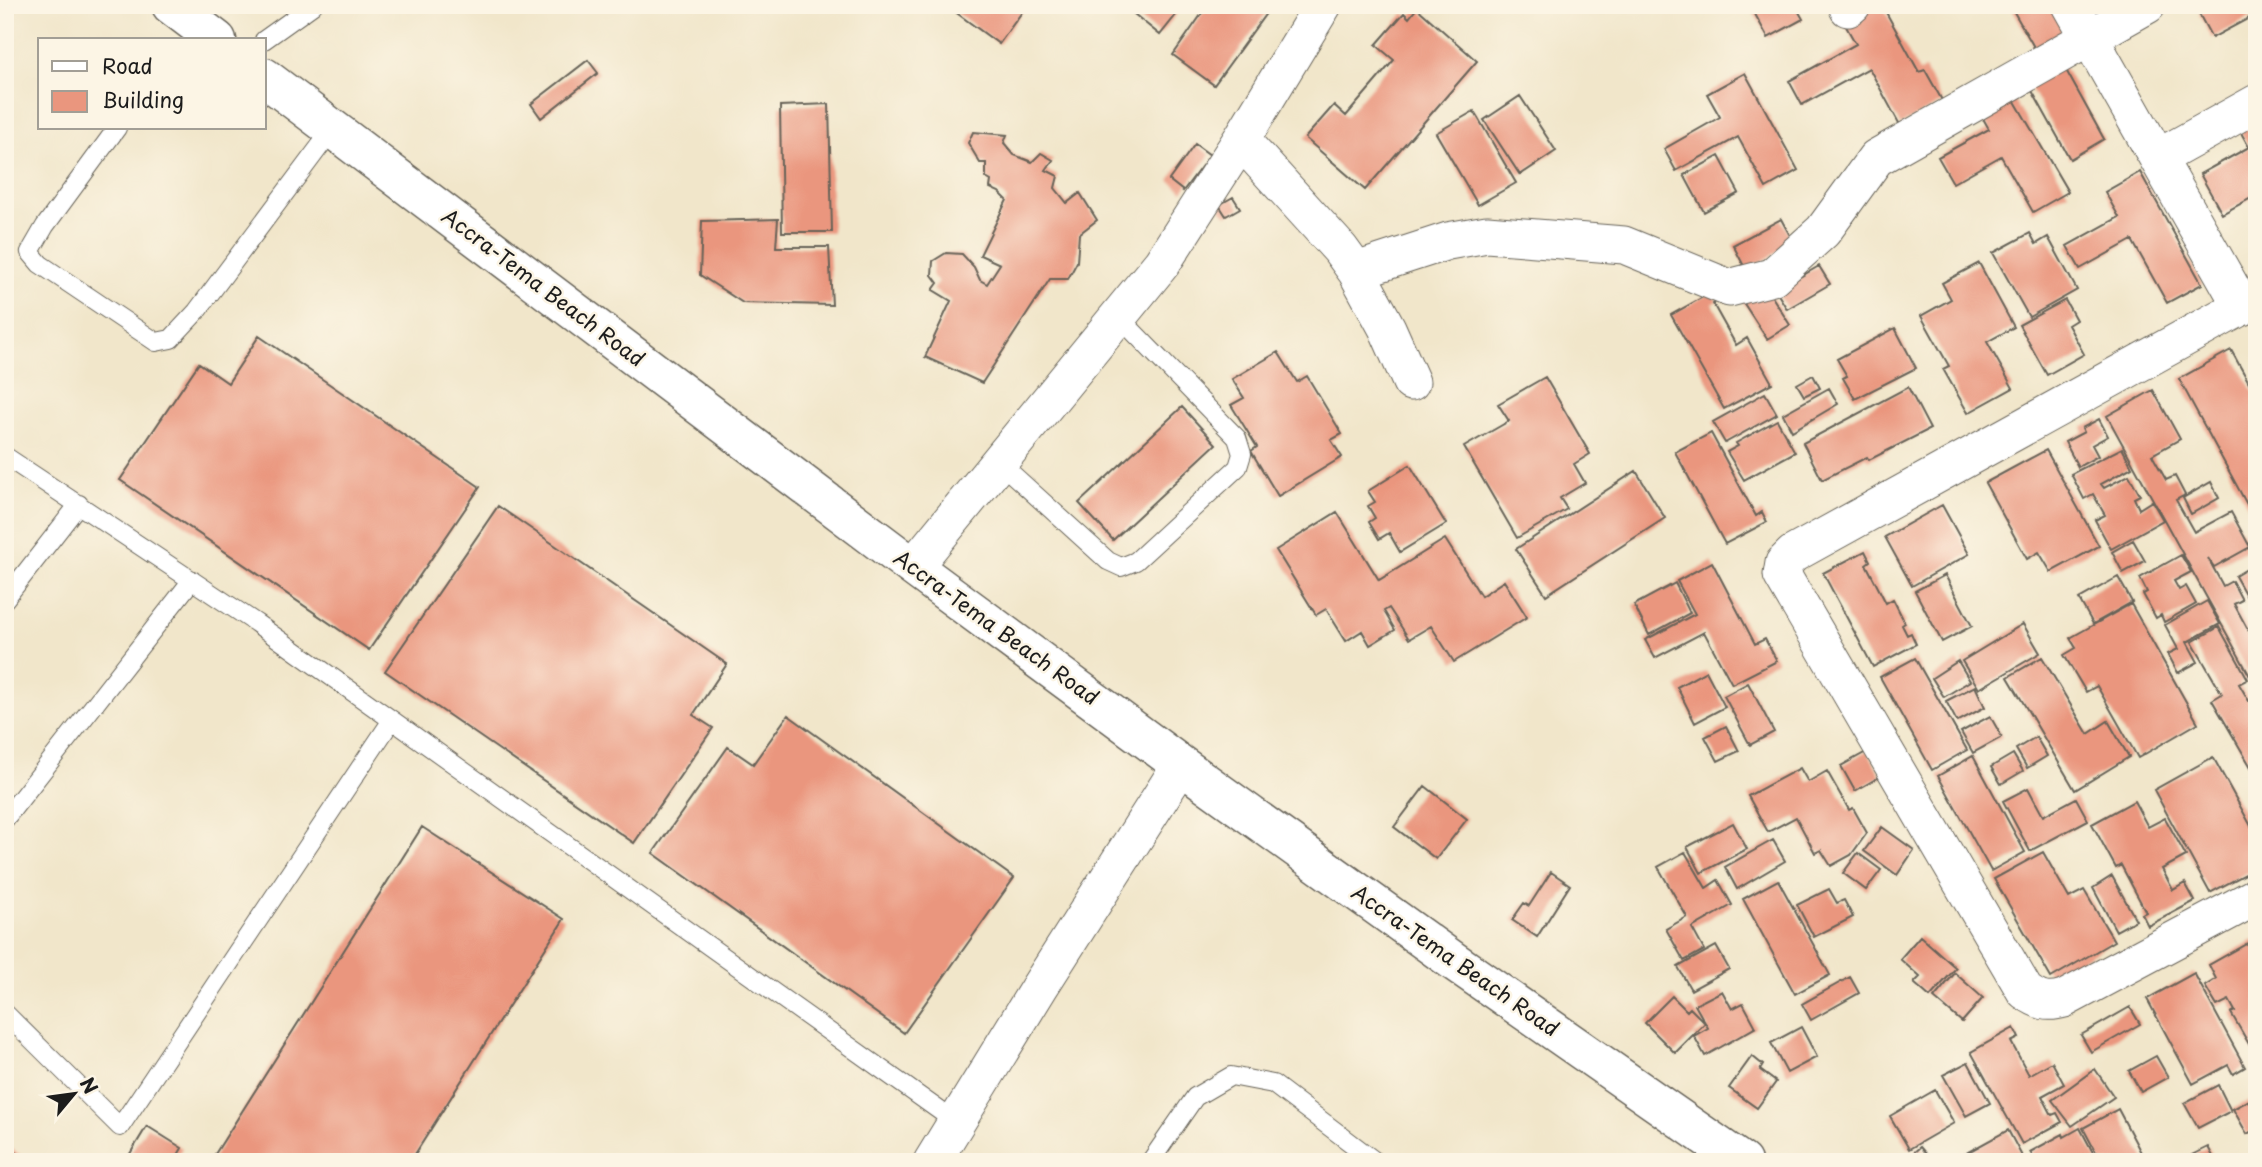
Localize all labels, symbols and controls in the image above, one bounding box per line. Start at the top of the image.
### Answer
legend [38,38,266,130]
text: Road [102,49,153,81]
text: Building [102,83,184,115]
street label: Accra-Tema Beach Road [436,199,653,374]
street label: Accra-Tema Beach Road [888,541,1107,712]
street label: Accra-Tema Beach Road [1346,875,1567,1043]
north arrow [38,1058,108,1128]
text: N [74,1072,106,1099]

